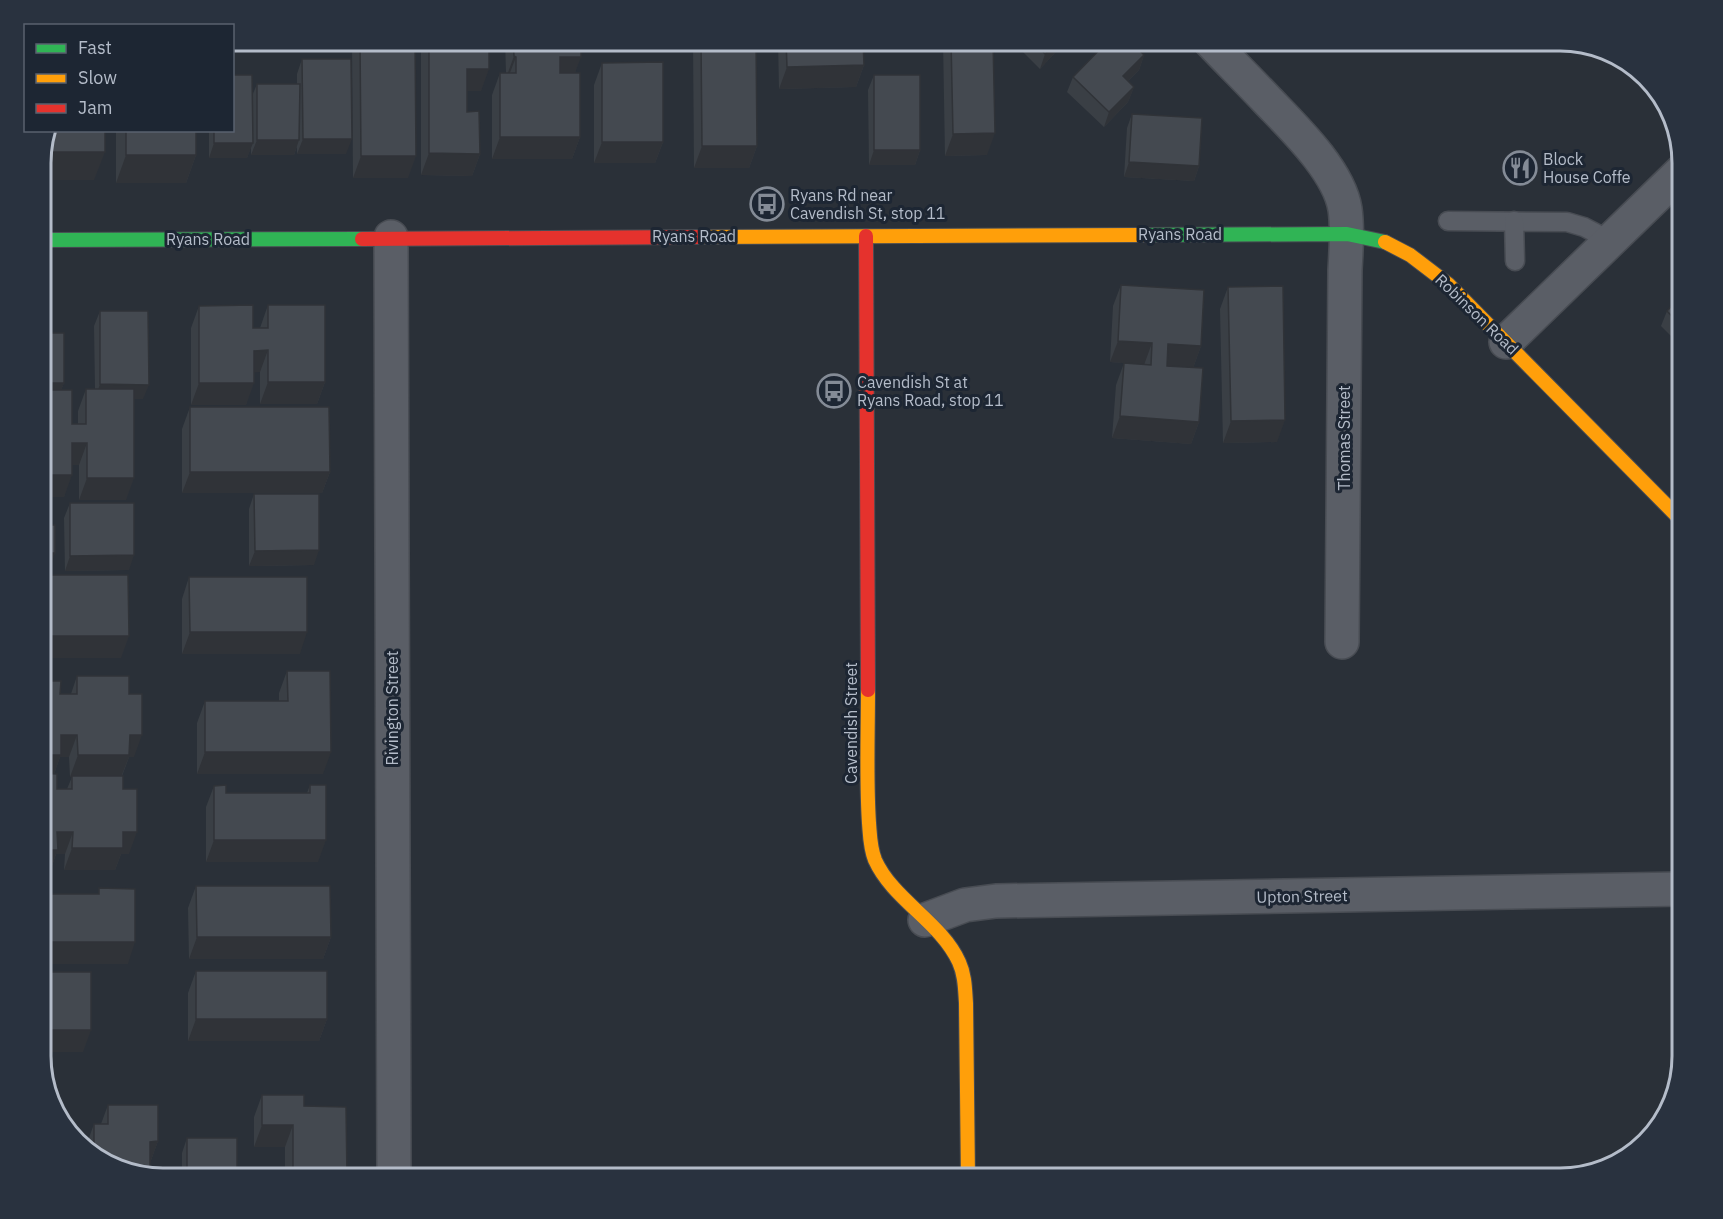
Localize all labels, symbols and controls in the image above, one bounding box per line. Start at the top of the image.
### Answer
legend [24,24,234,132]
text: Fast [78,36,112,59]
text: Slow [78,66,117,89]
text: Jam [78,96,113,119]
place label: Block House Coffe [1543,149,1631,187]
restaurant icon: Block House Coffe [1502,150,1538,186]
place label: Ryans Rd near Cavendish St, stop 11 [790,185,945,223]
bus stop icon: Ryans Rd near Cavendish St, stop 11 [749,186,785,222]
street label: Ryans Road [1138,224,1222,244]
street label: Ryans Road [652,226,736,246]
street label: Ryans Road [166,229,250,249]
street label: Robinson Road [1431,269,1523,359]
place label: Cavendish St at Ryans Road, stop 11 [857,372,1004,410]
bus stop icon: Cavendish St at Ryans Road, stop 11 [816,373,852,409]
street label: Thomas Street [1334,385,1354,491]
street label: Rivington Street [382,651,402,765]
street label: Cavendish Street [841,662,861,784]
street label: Upton Street [1256,885,1348,907]

